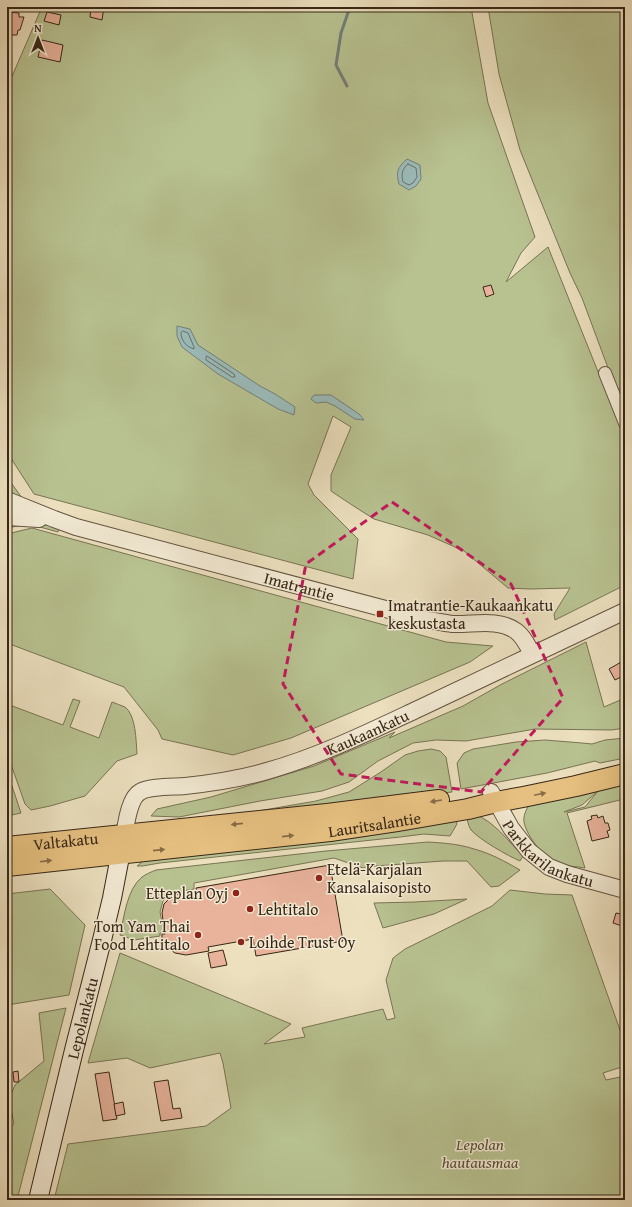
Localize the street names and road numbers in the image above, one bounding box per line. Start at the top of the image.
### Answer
street label: Imatrantie [261,565,337,607]
street label: Kaukaankatu [323,703,413,761]
street label: Lauritsalantie [327,805,423,843]
street label: Parkkarilankatu [497,816,597,893]
street label: Valtakatu [32,826,99,856]
street label: Lepolankatu [60,975,104,1061]

